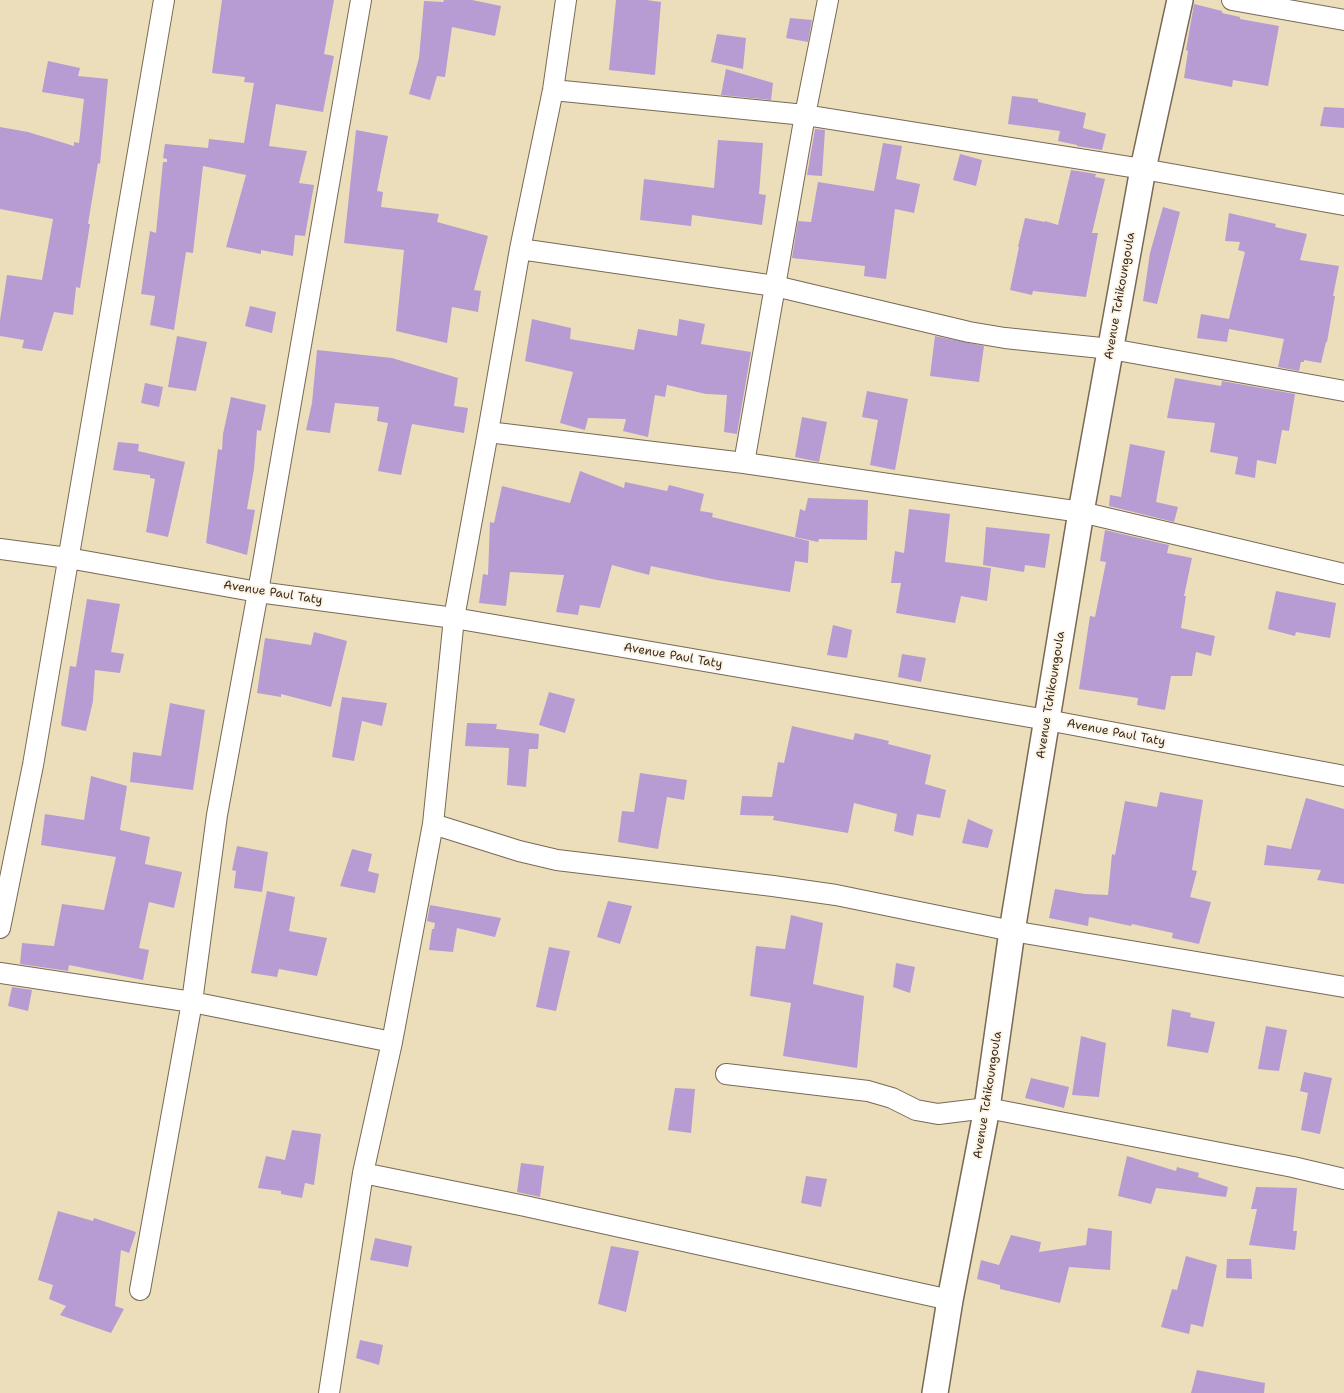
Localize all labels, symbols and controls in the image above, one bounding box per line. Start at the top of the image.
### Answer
street label: Avenue Tchikoungoula [1102,231,1138,361]
street label: Avenue Paul Taty [222,578,324,608]
street label: Avenue Tchikoungoula [1034,630,1068,760]
street label: Avenue Paul Taty [623,640,723,672]
street label: Avenue Paul Taty [1066,716,1166,750]
street label: Avenue Tchikoungoula [971,1030,1005,1160]

